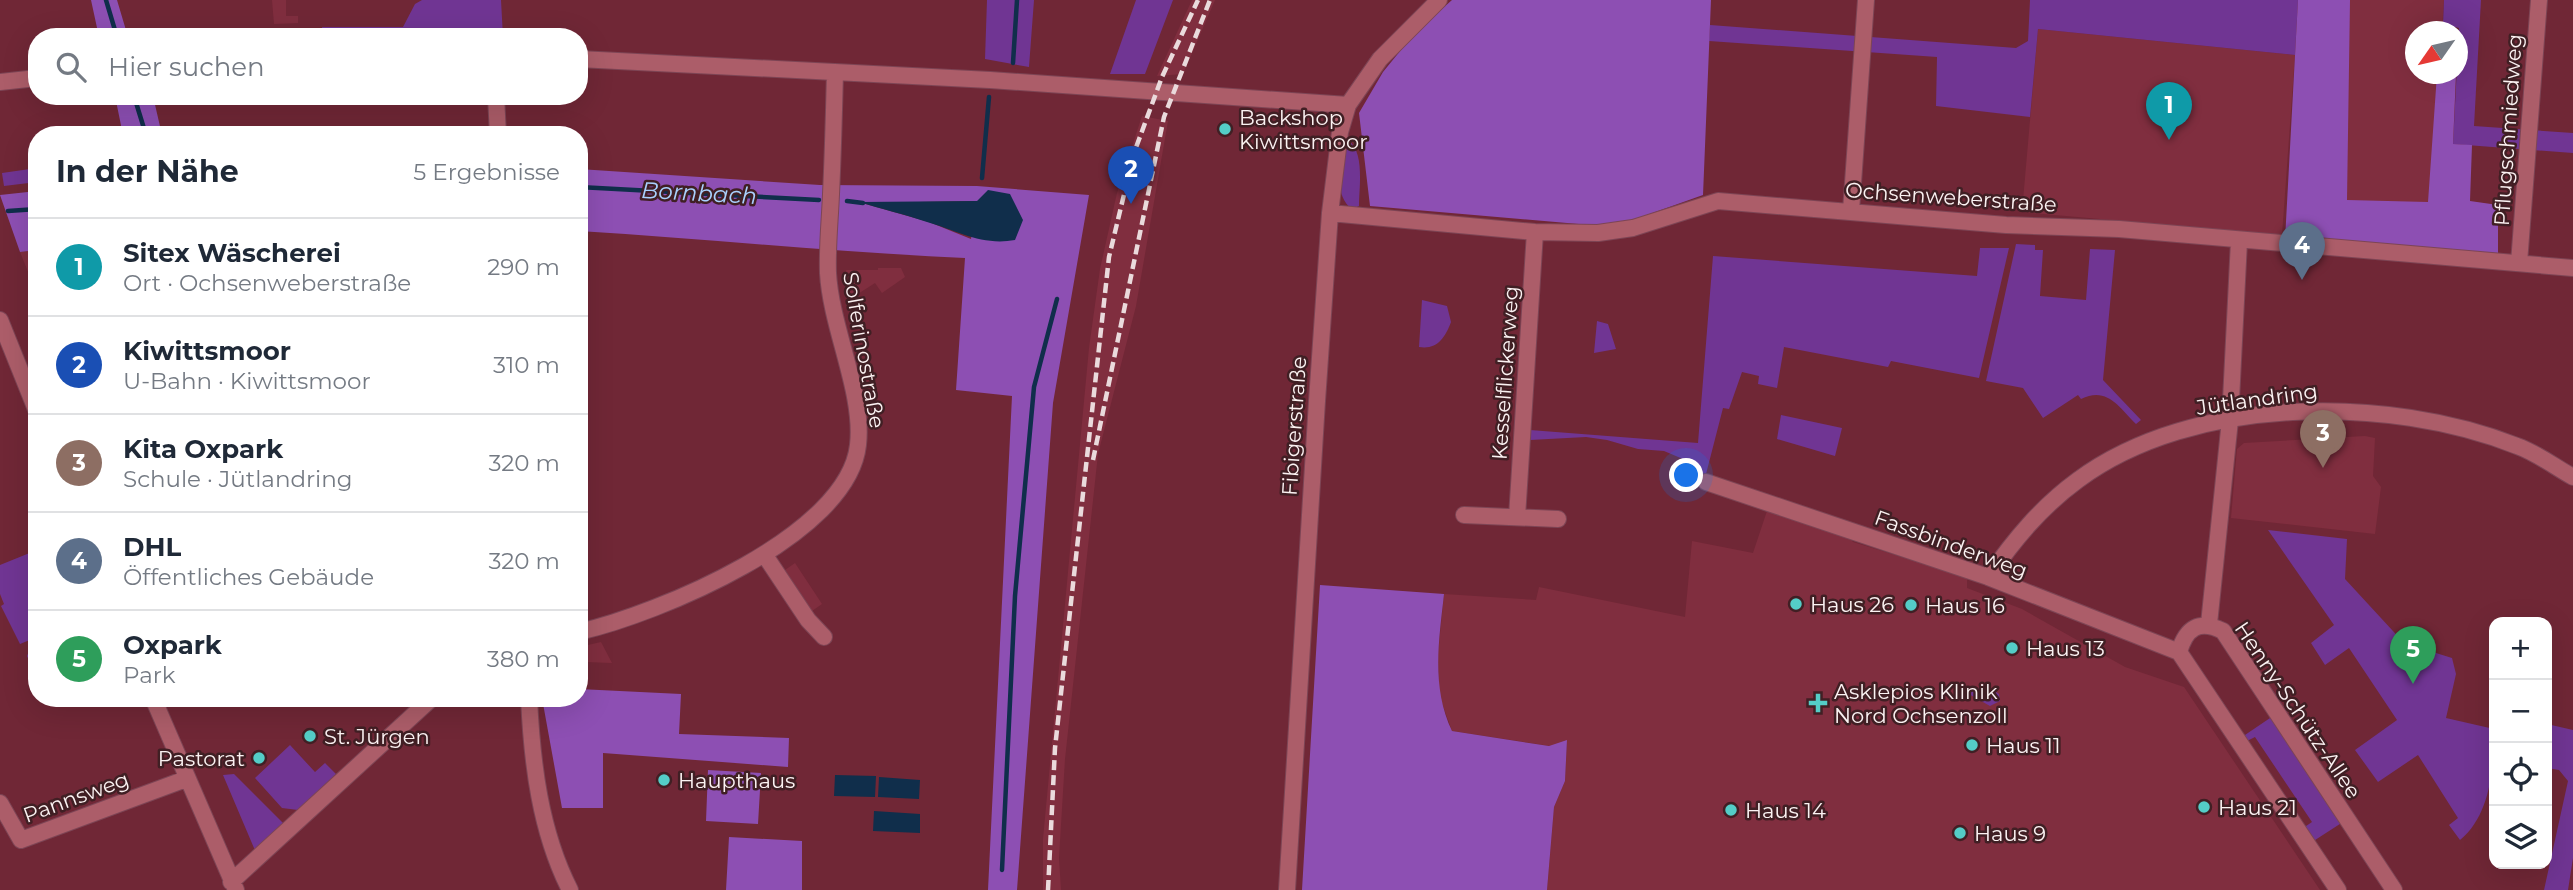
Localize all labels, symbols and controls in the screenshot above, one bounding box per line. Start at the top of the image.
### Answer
north arrow [2405,21,2468,84]
search box [28,28,588,105]
street label: Pflugschmiedweg [2489,33,2527,227]
icon: search [52,48,90,86]
text: Hier suchen [108,51,265,83]
pin: 1 [2146,82,2192,140]
place label: Backshop Kiwittsmoor [1239,105,1368,154]
marker: Backshop Kiwittsmoor [1217,121,1233,137]
pin: 2 [1108,146,1154,204]
text: In der Nähe [56,153,239,190]
text: 5 Ergebnisse [413,158,560,186]
water label: Bornbach [640,176,758,210]
street label: Ochsenweberstraße [1844,177,2058,217]
pin: 4 [2279,222,2325,280]
text: Sitex Wäscherei [123,237,341,269]
text: 1 [74,253,84,281]
text: 290 m [487,253,560,281]
text: Ort · Ochsenweberstraße [123,269,411,297]
street label: Solferinostraße [838,270,890,430]
street label: Kesselflickerweg [1486,285,1524,461]
text: Kiwittsmoor [123,335,291,367]
text: 2 [72,351,86,379]
text: 310 m [493,351,560,379]
street label: Fibigerstraße [1277,355,1311,497]
text: U-Bahn · Kiwittsmoor [123,367,371,395]
street label: Jütlandring [2194,378,2319,420]
pin: 3 [2300,410,2346,468]
text: Kita Oxpark [123,433,283,465]
text: 3 [72,449,86,477]
text: 320 m [488,449,560,477]
your location [1669,458,1703,492]
text: Schule · Jütlandring [123,465,353,493]
street label: Fassbinderweg [1871,505,2031,583]
text: DHL [123,531,181,563]
text: 4 [71,547,87,575]
text: 320 m [488,547,560,575]
text: Öffentliches Gebäude [123,563,374,591]
place label: Haus 26 [1810,592,1894,617]
place label: Haus 16 [1925,593,2005,618]
marker: Haus 26 [1788,596,1804,612]
marker: Haus 16 [1903,597,1919,613]
street label: Henny-Schütz-Allee [2230,617,2366,803]
map controls [2489,617,2552,869]
button: + [2489,617,2552,680]
pin: 5 [2390,626,2436,684]
text: Oxpark [123,629,222,661]
place label: Haus 13 [2026,636,2105,661]
marker: Haus 13 [2004,640,2020,656]
text: 5 [72,645,86,673]
text: 380 m [487,645,560,673]
text: Park [123,661,176,689]
place label: Asklepios Klinik Nord Ochsenzoll [1834,679,2008,728]
button: − [2489,680,2552,743]
marker: Asklepios Klinik Nord Ochsenzoll [1808,693,1828,713]
place label: St. Jürgen [324,724,430,749]
marker: St. Jürgen [302,728,318,744]
place label: Haus 11 [1986,733,2061,758]
marker: Haus 11 [1964,737,1980,753]
button: locate [2489,743,2552,806]
place label: Pastorat [158,746,245,771]
marker: Pastorat [251,750,267,766]
street label: Pannsweg [20,766,132,828]
place label: Haupthaus [678,768,795,793]
marker: Haupthaus [656,772,672,788]
place label: Haus 21 [2218,795,2297,820]
place label: Haus 14 [1745,798,1826,823]
marker: Haus 21 [2196,799,2212,815]
marker: Haus 14 [1723,802,1739,818]
button: layers [2489,806,2552,869]
place label: Haus 9 [1974,821,2046,846]
marker: Haus 9 [1952,825,1968,841]

